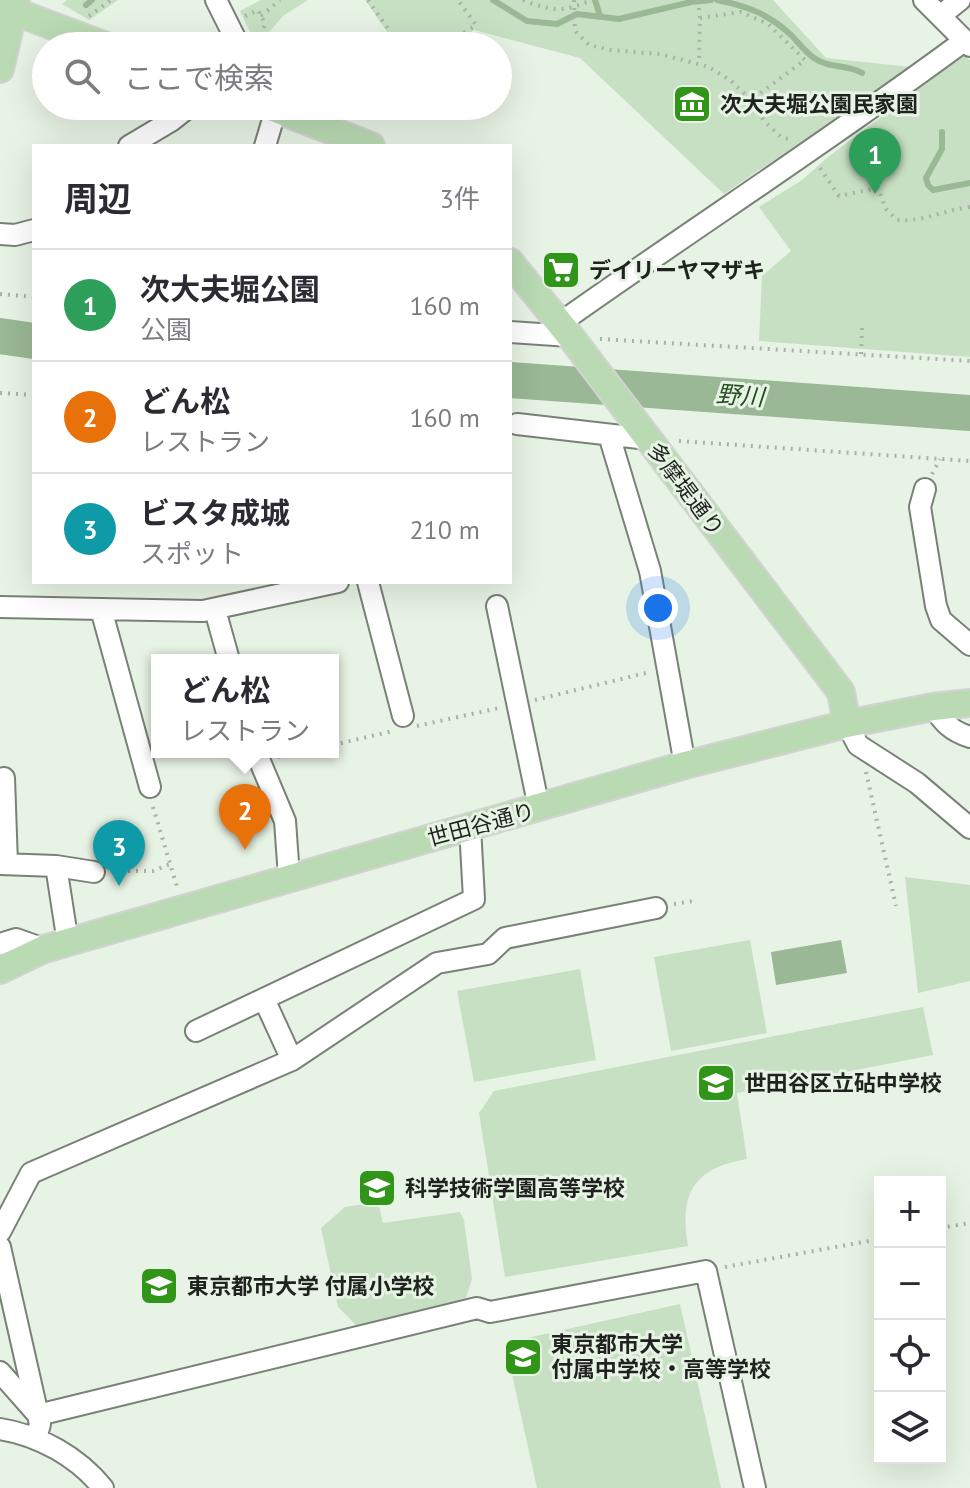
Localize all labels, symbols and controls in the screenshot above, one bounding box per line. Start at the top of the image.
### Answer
search box [32,32,512,120]
icon: search [60,54,104,98]
text: ここで検索 [124,58,274,97]
museum icon: 次大夫堀公園民家園 [671,83,713,125]
place label: 次大夫堀公園民家園 [720,90,918,118]
pin: 1 [849,128,901,194]
text: 周辺 [64,176,132,220]
text: 3件 [440,182,480,215]
supermarket icon: デイリーヤマザキ [540,249,582,291]
place label: デイリーヤマザキ [589,256,765,284]
text: 次大夫堀公園 [140,269,320,308]
text: 1 [83,289,97,322]
text: 160 m [409,289,480,322]
text: 公園 [140,313,192,346]
water label: 野川 [715,378,768,413]
text: どん松 [140,381,230,420]
text: 2 [83,401,97,434]
text: 160 m [409,401,480,434]
text: レストラン [140,425,270,458]
street label: 多摩堤通り [642,437,730,541]
text: ビスタ成城 [140,493,290,532]
text: 3 [83,513,97,546]
text: 210 m [409,513,480,546]
text: スポット [140,537,244,570]
your location [638,588,678,628]
popup [151,654,339,758]
text: どん松 [180,670,270,709]
text: レストラン [180,714,310,747]
pin: 2 [219,784,271,850]
street label: 世田谷通り [424,796,538,852]
pin: 3 [93,820,145,886]
school or university icon: 世田谷区立砧中学校 [695,1062,737,1104]
place label: 世田谷区立砧中学校 [744,1069,942,1097]
school or university icon: 科学技術学園高等学校 [356,1167,398,1209]
place label: 科学技術学園高等学校 [405,1174,625,1202]
map controls [874,1176,946,1464]
button: + [874,1176,946,1248]
button: − [874,1248,946,1320]
school or university icon: 東京都市大学 付属小学校 [138,1265,180,1307]
place label: 東京都市大学 付属小学校 [187,1272,435,1300]
button: locate [874,1320,946,1392]
place label: 東京都市大学 付属中学校・高等学校 [551,1330,771,1383]
school or university icon: 東京都市大学 付属中学校・高等学校 [502,1336,544,1378]
button: layers [874,1392,946,1464]

